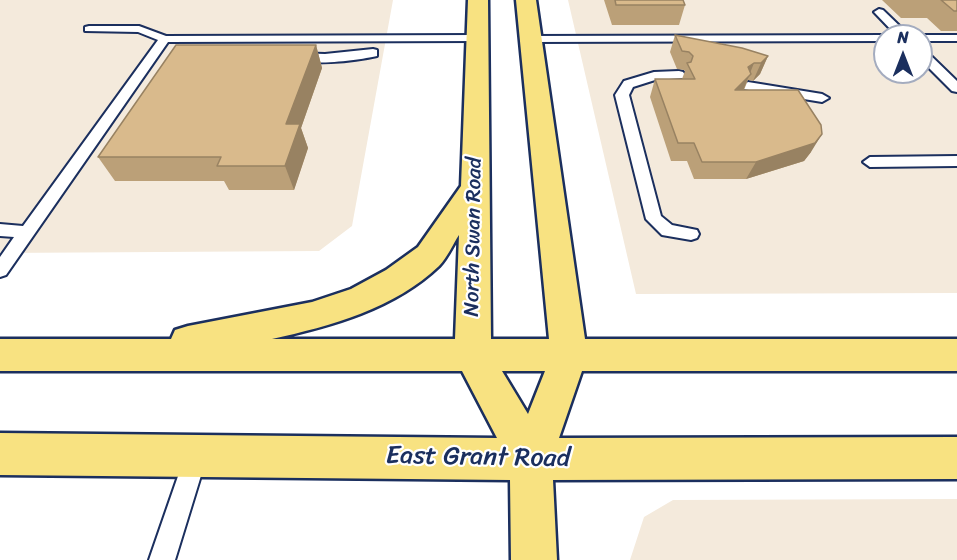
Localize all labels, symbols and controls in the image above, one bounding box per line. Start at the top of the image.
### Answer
text: N [897,23,909,52]
north arrow [873,24,933,84]
street label: North Swan Road [460,157,488,317]
street label: East Grant Road [386,441,570,475]

